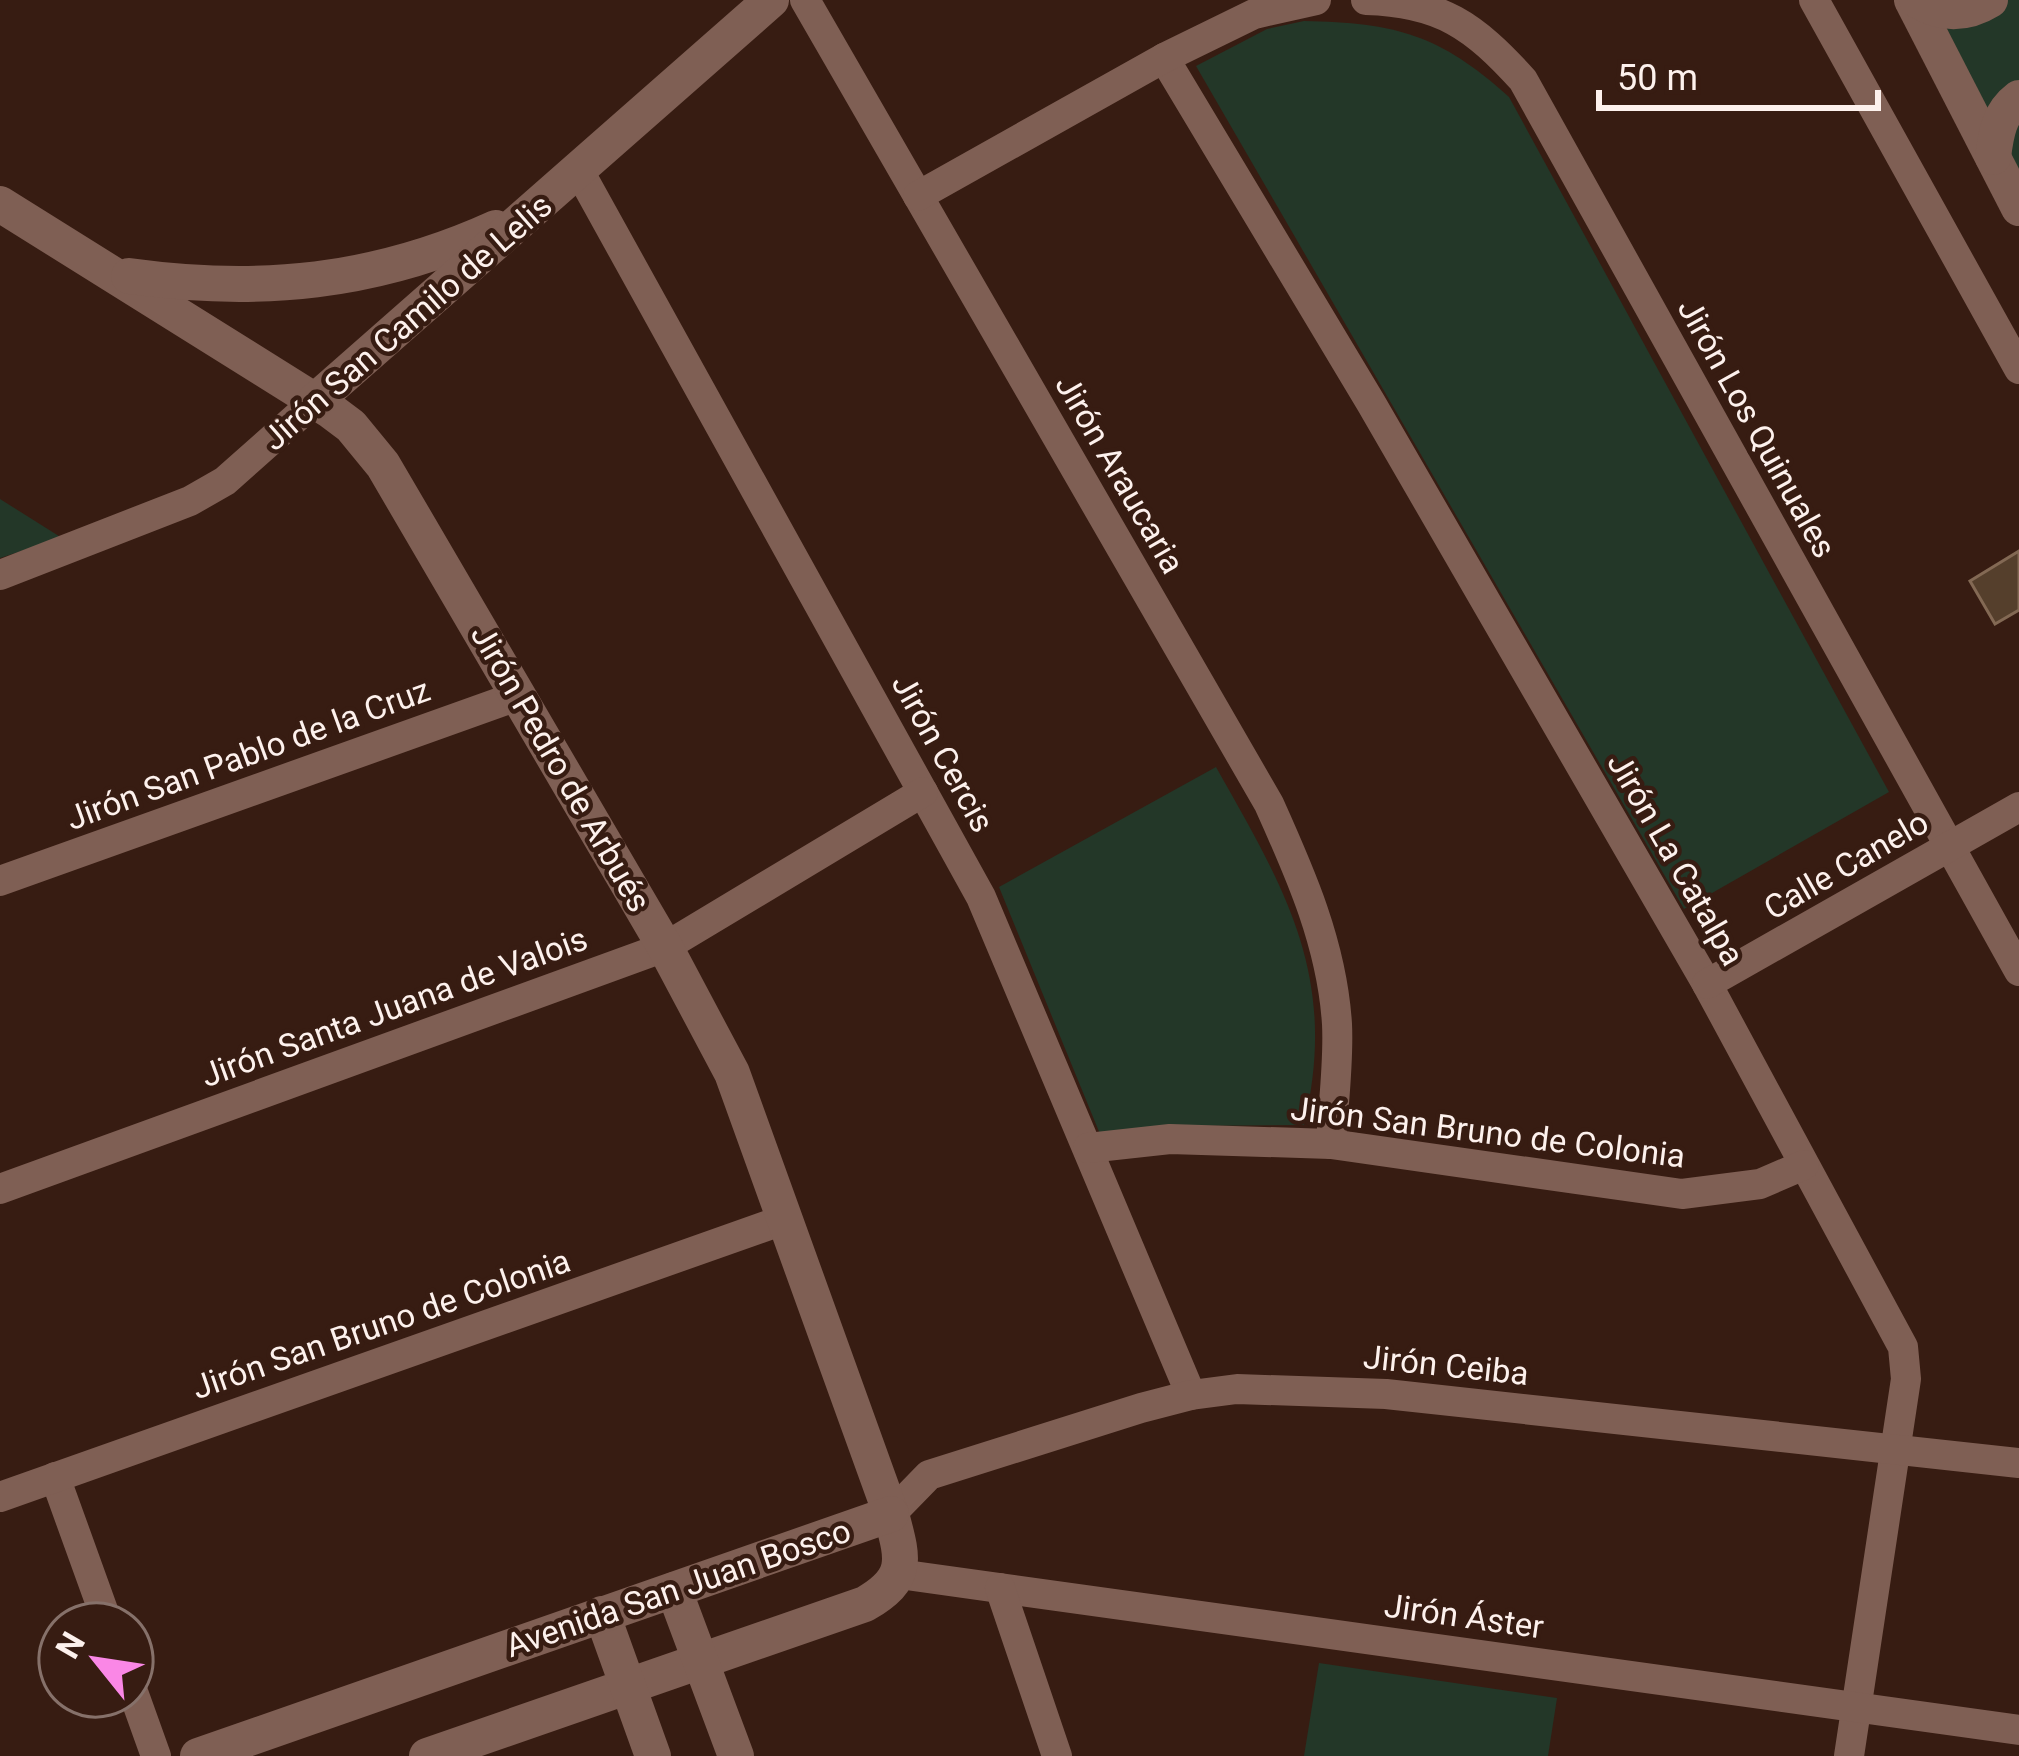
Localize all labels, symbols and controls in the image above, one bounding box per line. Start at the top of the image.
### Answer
scale bar [1599,36,1878,110]
text: 50 m [1617,57,1698,99]
street label: Jirón San Camilo de Lelis [254,186,560,458]
street label: Jirón Los Quinuales [1670,292,1844,564]
street label: Jirón Araucaria [1047,368,1193,580]
street label: Jirón Pedro de Arbués [463,617,659,919]
street label: Jirón Cercis [884,667,1002,839]
street label: Jirón San Pablo de la Cruz [61,670,435,838]
street label: Jirón La Catalpa [1599,746,1753,972]
street label: Calle Canelo [1757,802,1935,928]
street label: Jirón Santa Juana de Valois [196,919,592,1095]
street label: Jirón San Bruno de Colonia [1289,1088,1687,1176]
street label: Jirón San Bruno de Colonia [187,1241,575,1407]
street label: Jirón Ceiba [1362,1337,1530,1393]
street label: Avenida San Juan Bosco [500,1511,856,1665]
street label: Jirón Áster [1382,1586,1546,1646]
north arrow [36,1600,156,1720]
text: N [48,1625,93,1665]

